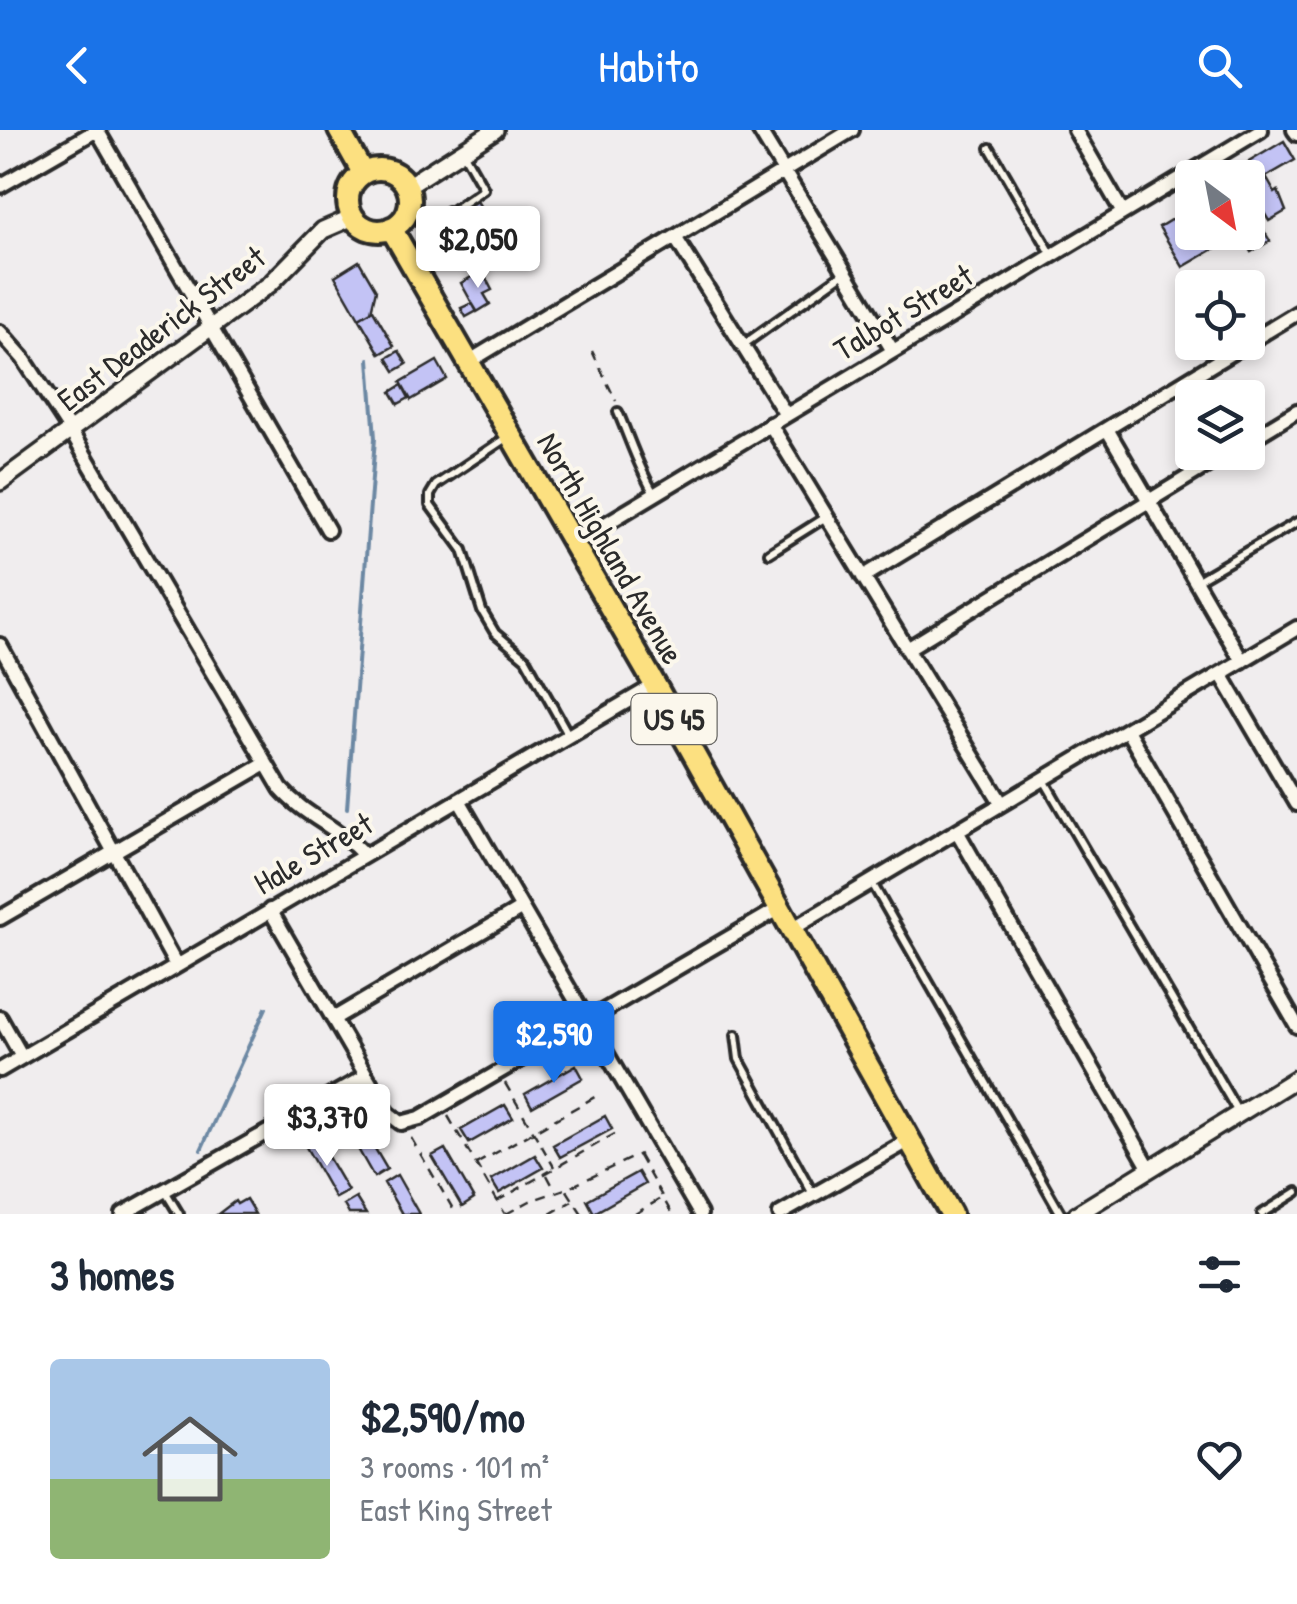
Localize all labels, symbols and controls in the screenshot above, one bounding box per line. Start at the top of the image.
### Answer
text: Habito [598,35,699,96]
icon: back [50,38,105,93]
icon: search [1192,38,1247,93]
north arrow [1175,160,1265,250]
map controls [1175,160,1265,470]
pin: $2,050 [397,206,559,291]
text: $2,050 [438,217,518,260]
street label: East Deaderick Street [48,235,275,420]
street label: Talbot Street [826,253,981,370]
button: locate [1175,270,1265,360]
button: layers [1175,380,1265,470]
street label: North Highland Avenue [527,424,695,672]
road number: US 45 [632,694,716,744]
street label: Hale Street [246,801,381,904]
pin: $2,590 [473,1001,635,1086]
text: $2,590 [515,1012,593,1055]
pin: $3,370 [246,1084,408,1169]
text: $3,370 [286,1095,368,1138]
text: 3 homes [50,1246,175,1303]
icon: filters [1192,1247,1247,1302]
text: $2,590/mo [360,1388,525,1445]
icon: home [130,1399,250,1519]
icon: heart [1192,1432,1247,1487]
text: 3 rooms · 101 m² [360,1445,549,1488]
text: East King Street [360,1488,552,1531]

